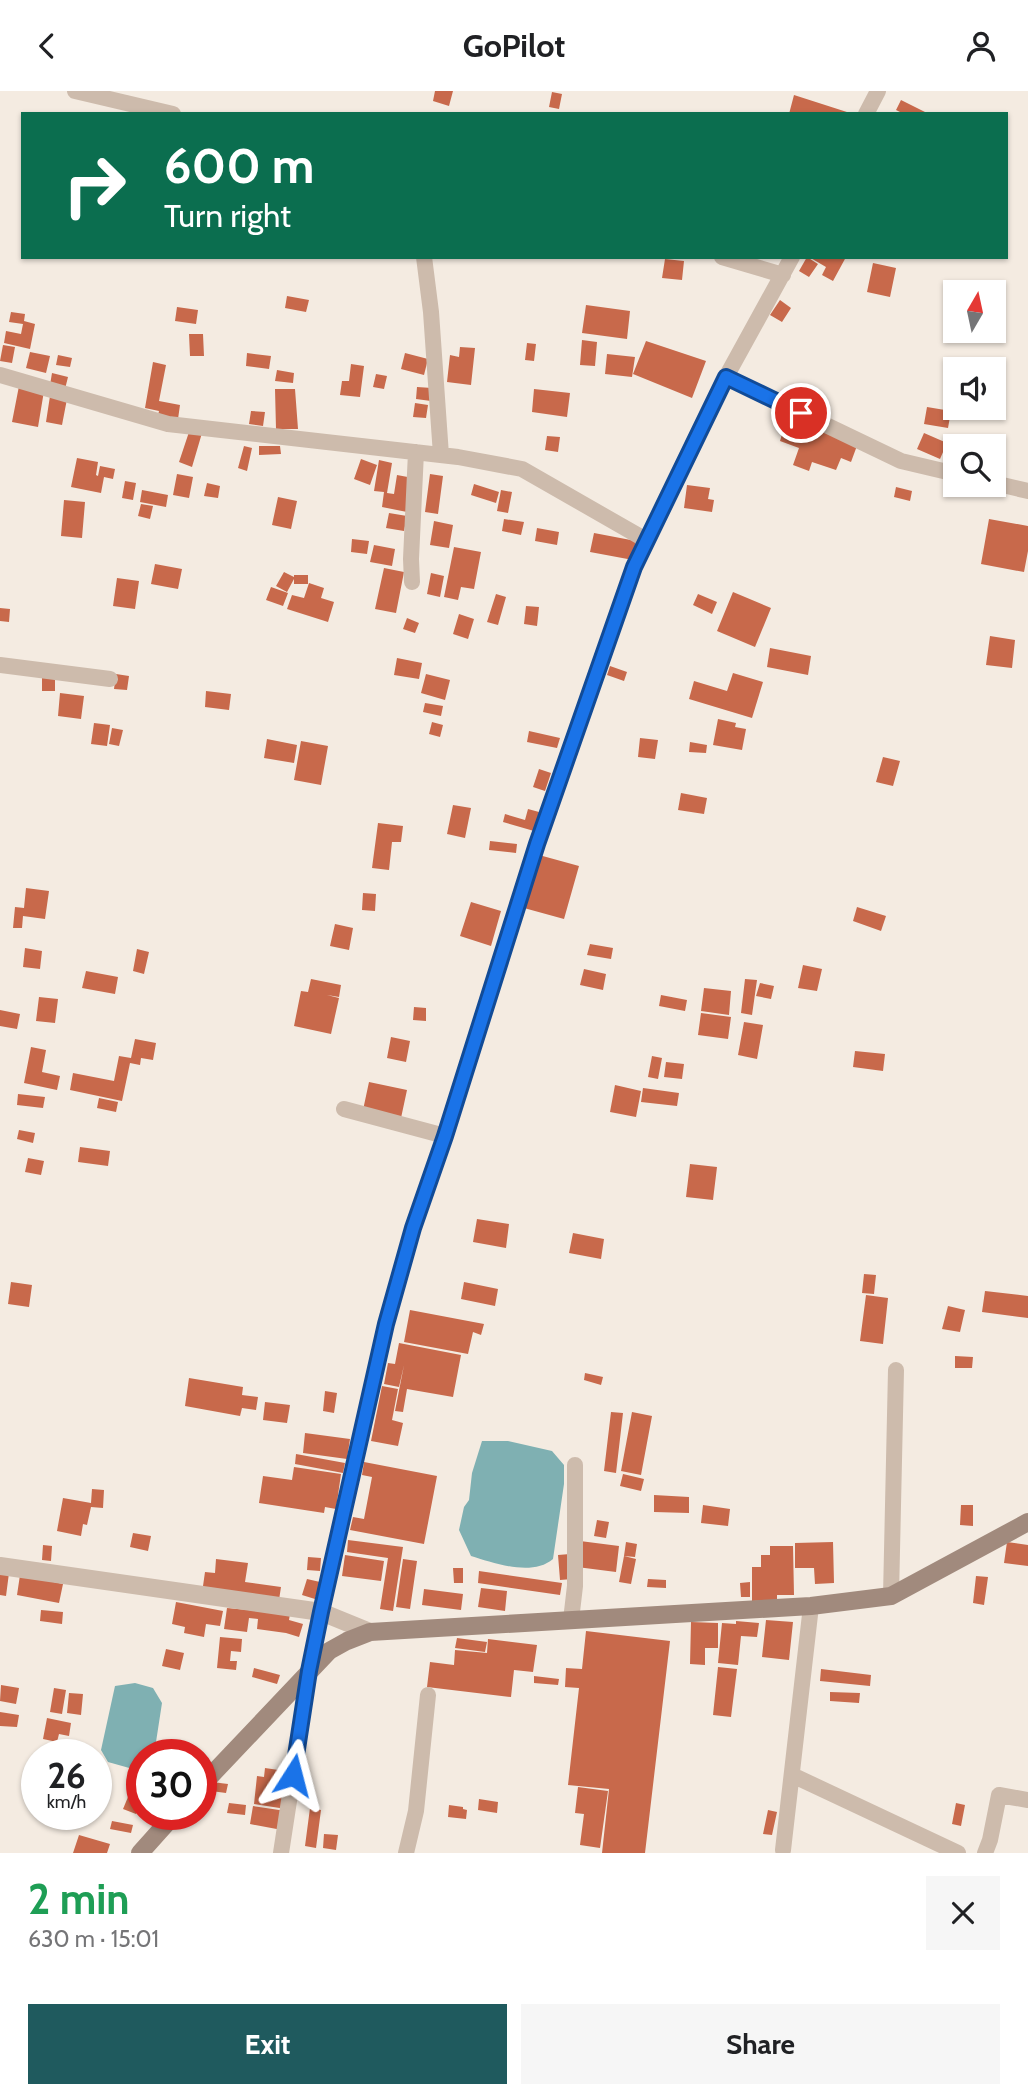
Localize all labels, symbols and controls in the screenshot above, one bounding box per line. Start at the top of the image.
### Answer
text: GoPilot [463,26,565,65]
icon: back [28,27,66,65]
icon: person [962,27,1000,65]
text: 600 m [164,136,314,195]
icon: right [49,140,140,231]
text: Turn right [164,196,291,235]
north arrow [943,280,1006,343]
map controls [943,280,1006,497]
button: sound [943,357,1006,420]
pin [771,383,831,443]
icon: arrive [782,394,820,432]
button: search [943,434,1006,497]
position arrow [256,1738,330,1812]
speed limit sign: 30 [126,1739,217,1830]
text: 26 [47,1754,86,1797]
text: km/h [47,1791,86,1813]
text: 2 min [28,1873,129,1925]
button: close [926,1876,1000,1950]
text: 630 m · 15:01 [28,1925,159,1953]
button: Exit [28,2004,507,2084]
button: Share [521,2004,1000,2084]

